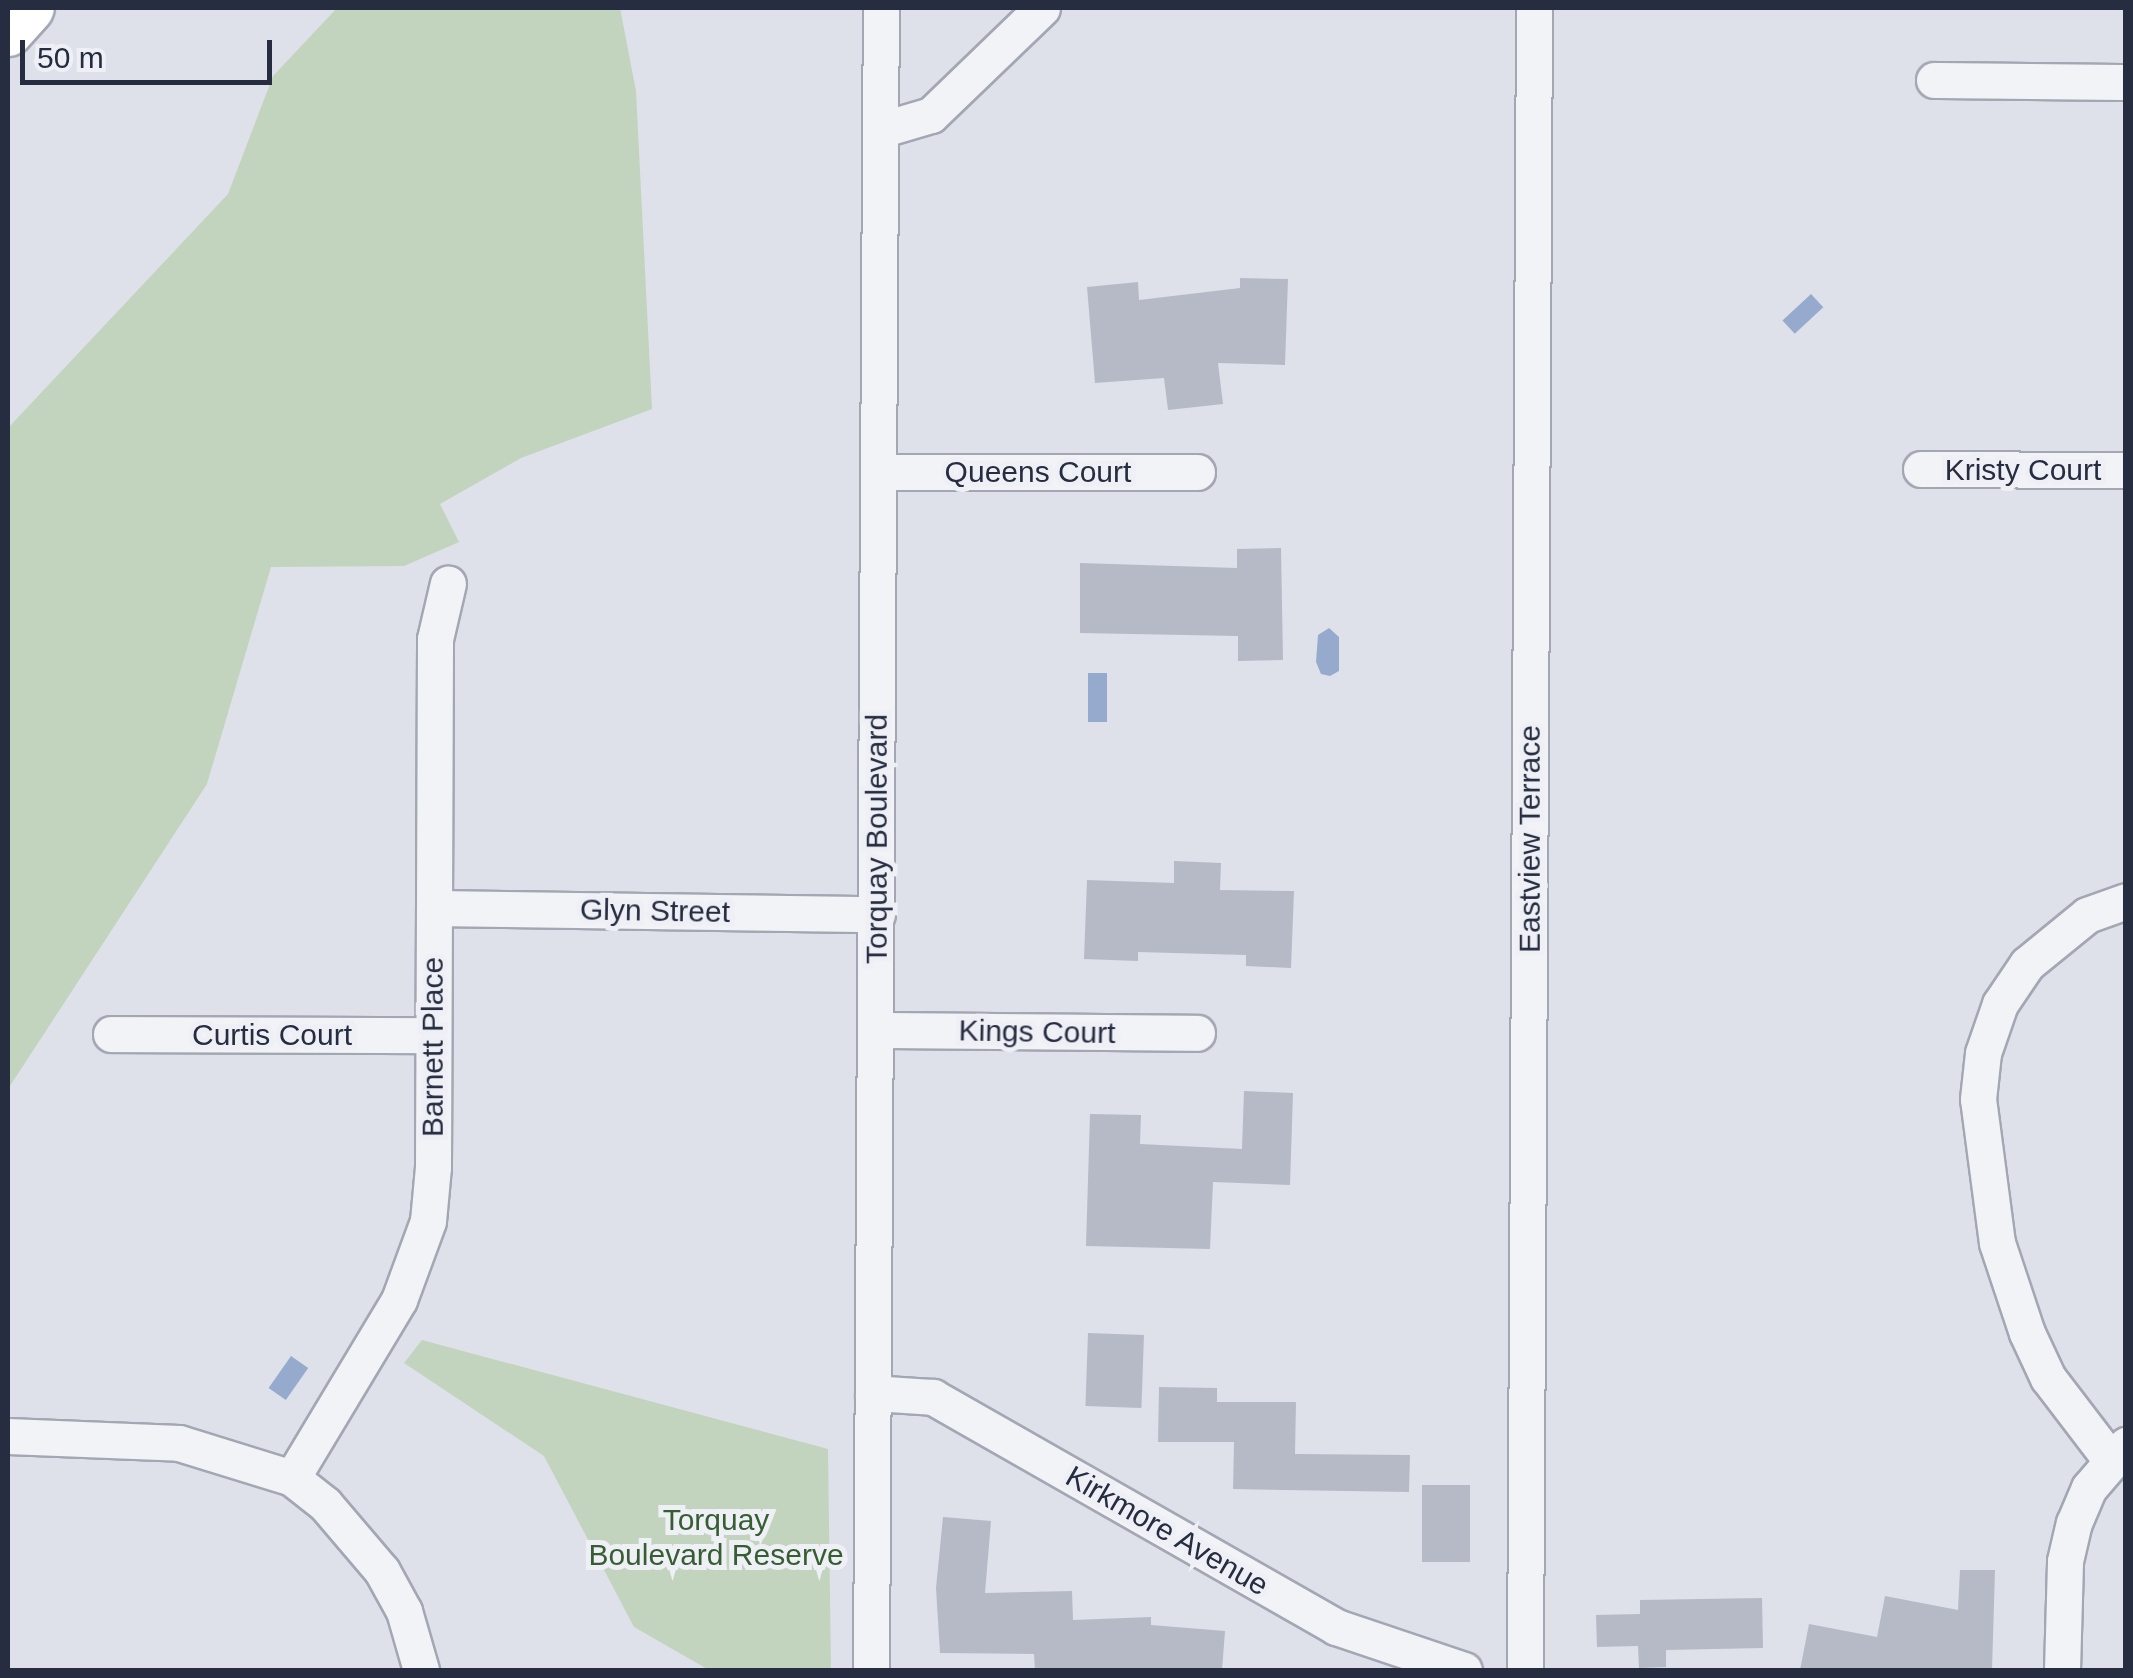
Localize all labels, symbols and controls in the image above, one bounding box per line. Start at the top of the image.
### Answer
scale bar [25,20,278,82]
text: 50 m [37,41,104,74]
street label: Kristy Court [1945,452,2101,488]
street label: Queens Court [945,454,1131,490]
street label: Torquay Boulevard [859,714,895,964]
street label: Eastview Terrace [1512,725,1548,953]
street label: Glyn Street [580,892,730,930]
street label: Barnett Place [415,957,451,1137]
street label: Kings Court [958,1013,1116,1051]
street label: Curtis Court [192,1017,352,1053]
street label: Kirkmore Avenue [1059,1458,1275,1604]
park label: Torquay Boulevard Reserve [588,1502,844,1572]

